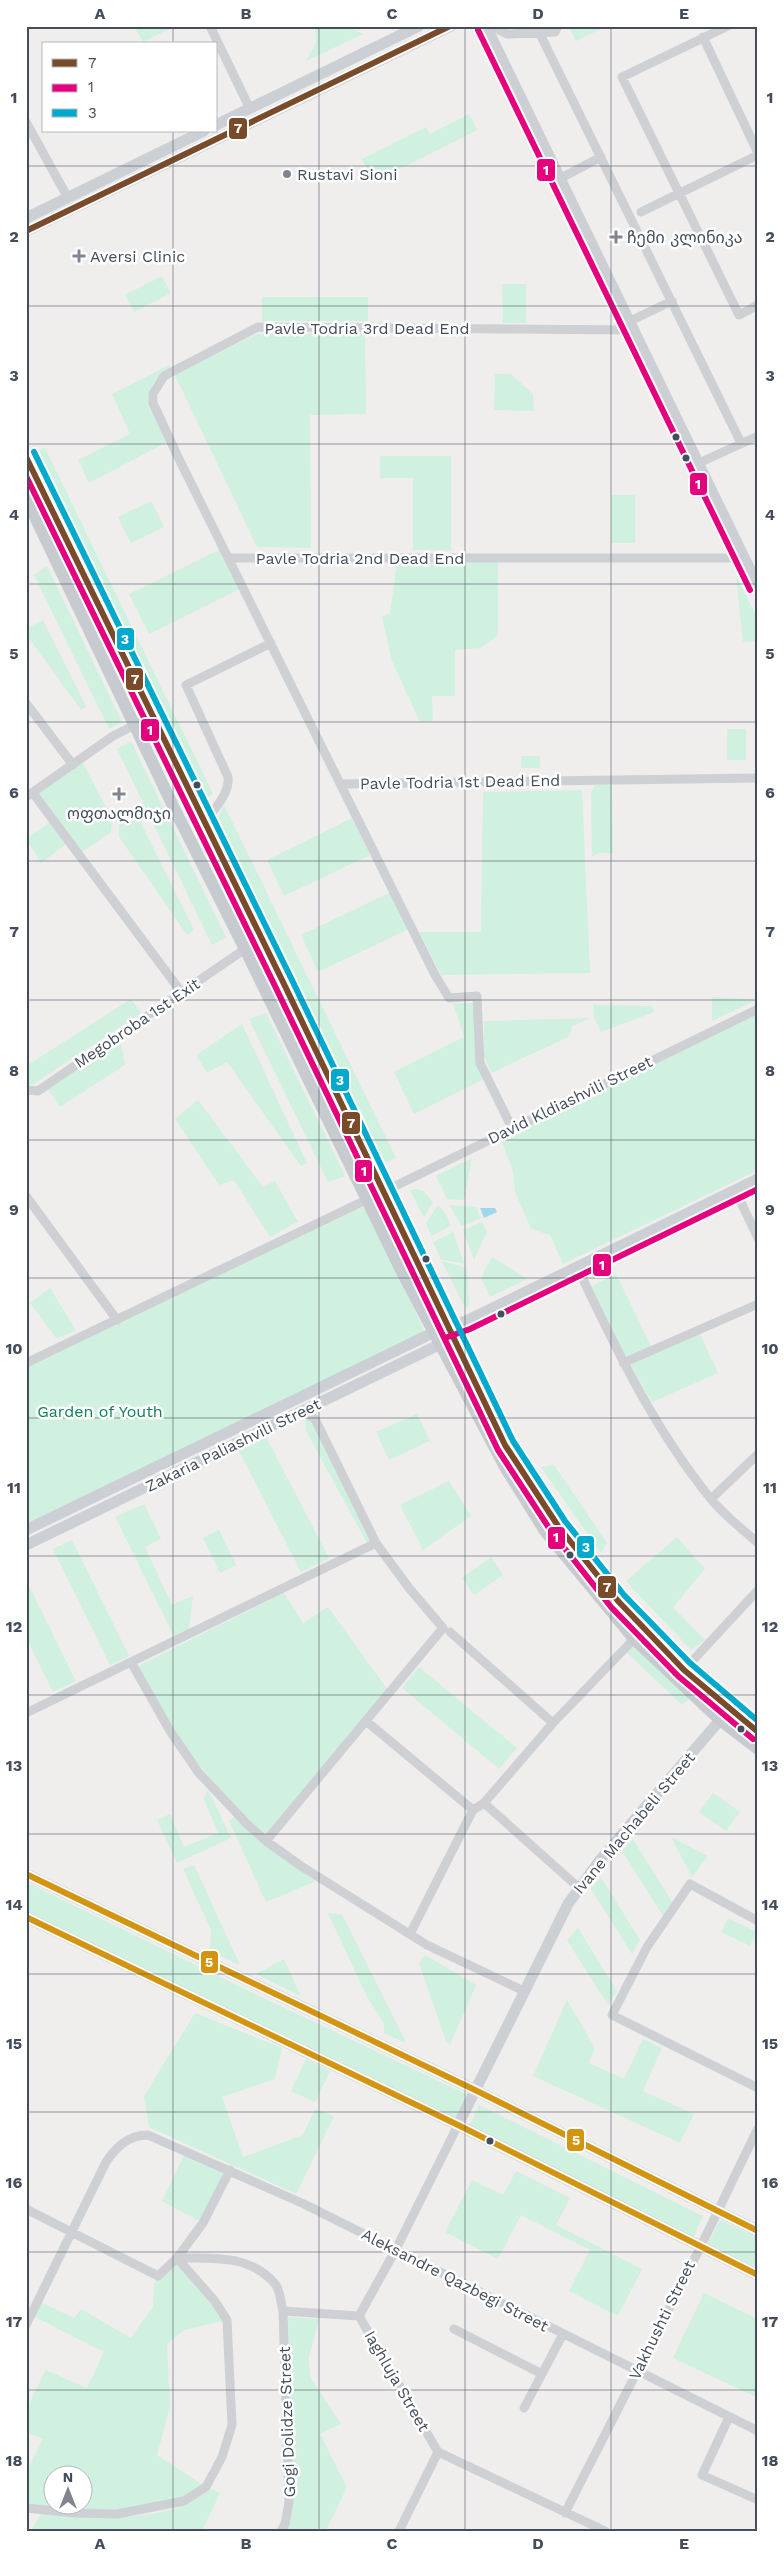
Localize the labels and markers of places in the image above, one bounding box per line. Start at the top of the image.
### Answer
place label: Rustavi Sioni [297,165,397,184]
marker: Rustavi Sioni [281,168,293,180]
place label: ჩემი კლინიკა [627,228,743,248]
marker: ჩემი კლინიკა [609,230,623,244]
place label: Aversi Clinic [90,247,185,266]
marker: Aversi Clinic [72,249,86,263]
unlabelled marker [671,432,681,442]
unlabelled marker [681,453,691,463]
unlabelled marker [192,780,202,790]
marker: ოფთალმიჯი [112,787,126,801]
place label: ოფთალმიჯი [67,804,171,824]
unlabelled marker [421,1254,431,1264]
unlabelled marker [496,1309,506,1319]
unlabelled marker [565,1550,575,1560]
unlabelled marker [736,1724,746,1734]
unlabelled marker [485,2136,495,2146]

